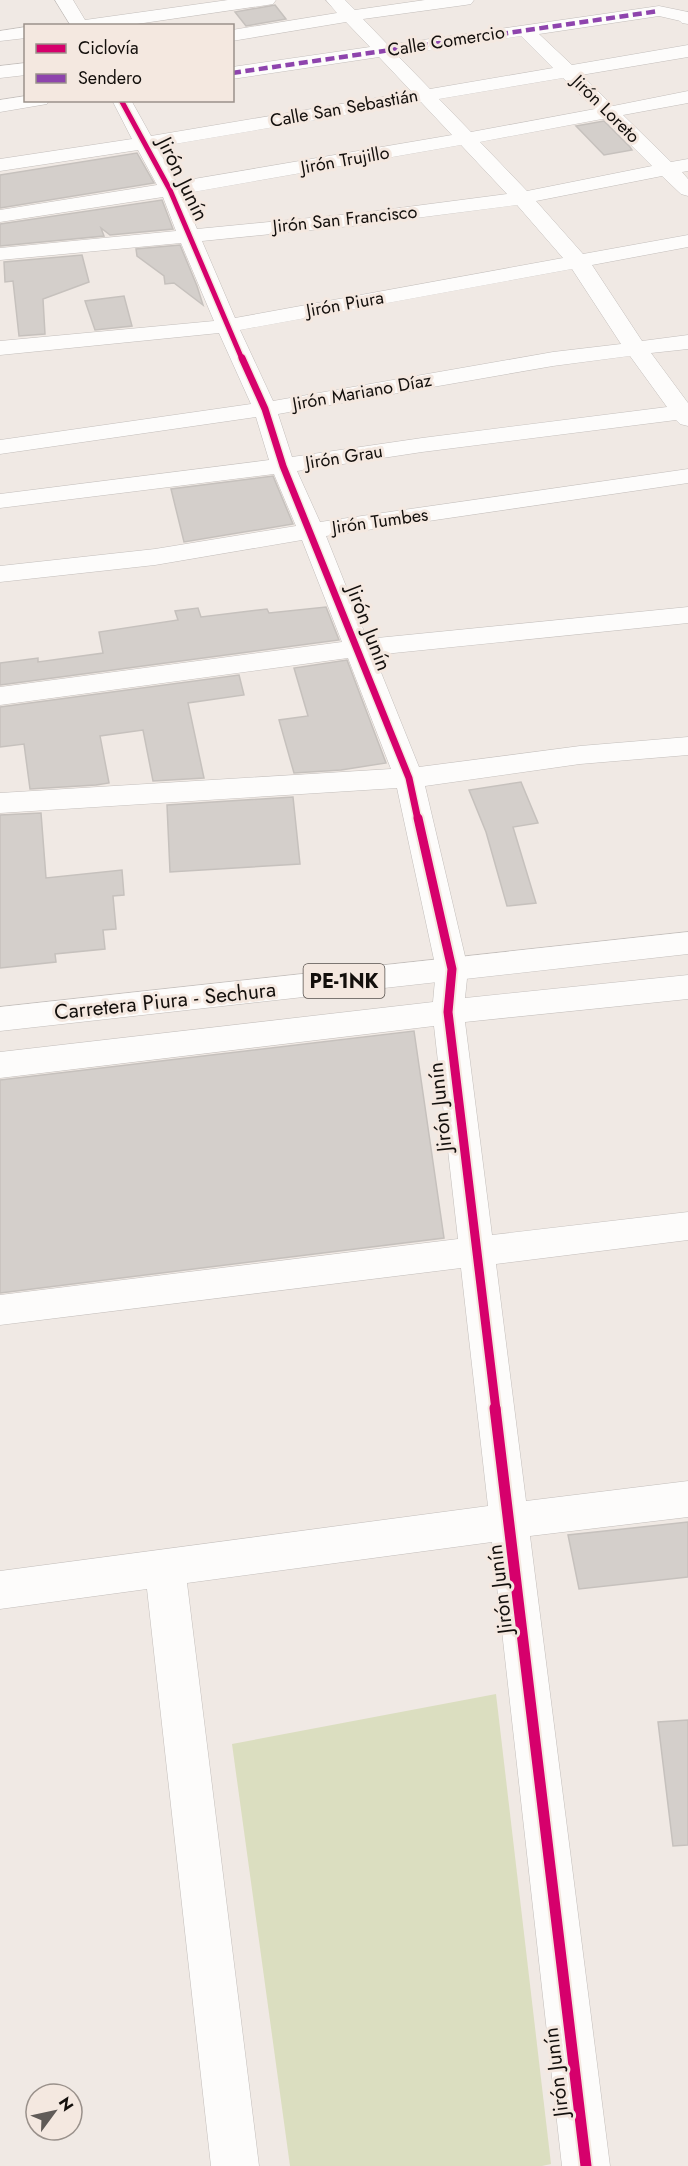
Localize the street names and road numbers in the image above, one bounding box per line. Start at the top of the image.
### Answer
street label: Calle Comercio [385,19,507,63]
street label: Jirón Loreto [565,68,646,149]
street label: Calle San Sebastián [268,82,420,134]
street label: Jirón Junín [149,129,216,226]
street label: Jirón Trujillo [297,139,391,181]
street label: Jirón San Francisco [270,198,419,240]
street label: Jirón Piura [302,284,386,324]
street label: Jirón Mariano Díaz [288,367,434,417]
street label: Jirón Grau [302,438,384,476]
street label: Jirón Tumbes [328,501,430,541]
street label: Jirón Junín [338,578,399,675]
road number: PE-1NK [304,964,385,998]
street label: Carretera Piura - Sechura [53,974,277,1028]
street label: Jirón Junín [420,1061,460,1156]
street label: Jirón Junín [480,1543,521,1638]
street label: Jirón Junín [536,2026,577,2121]

